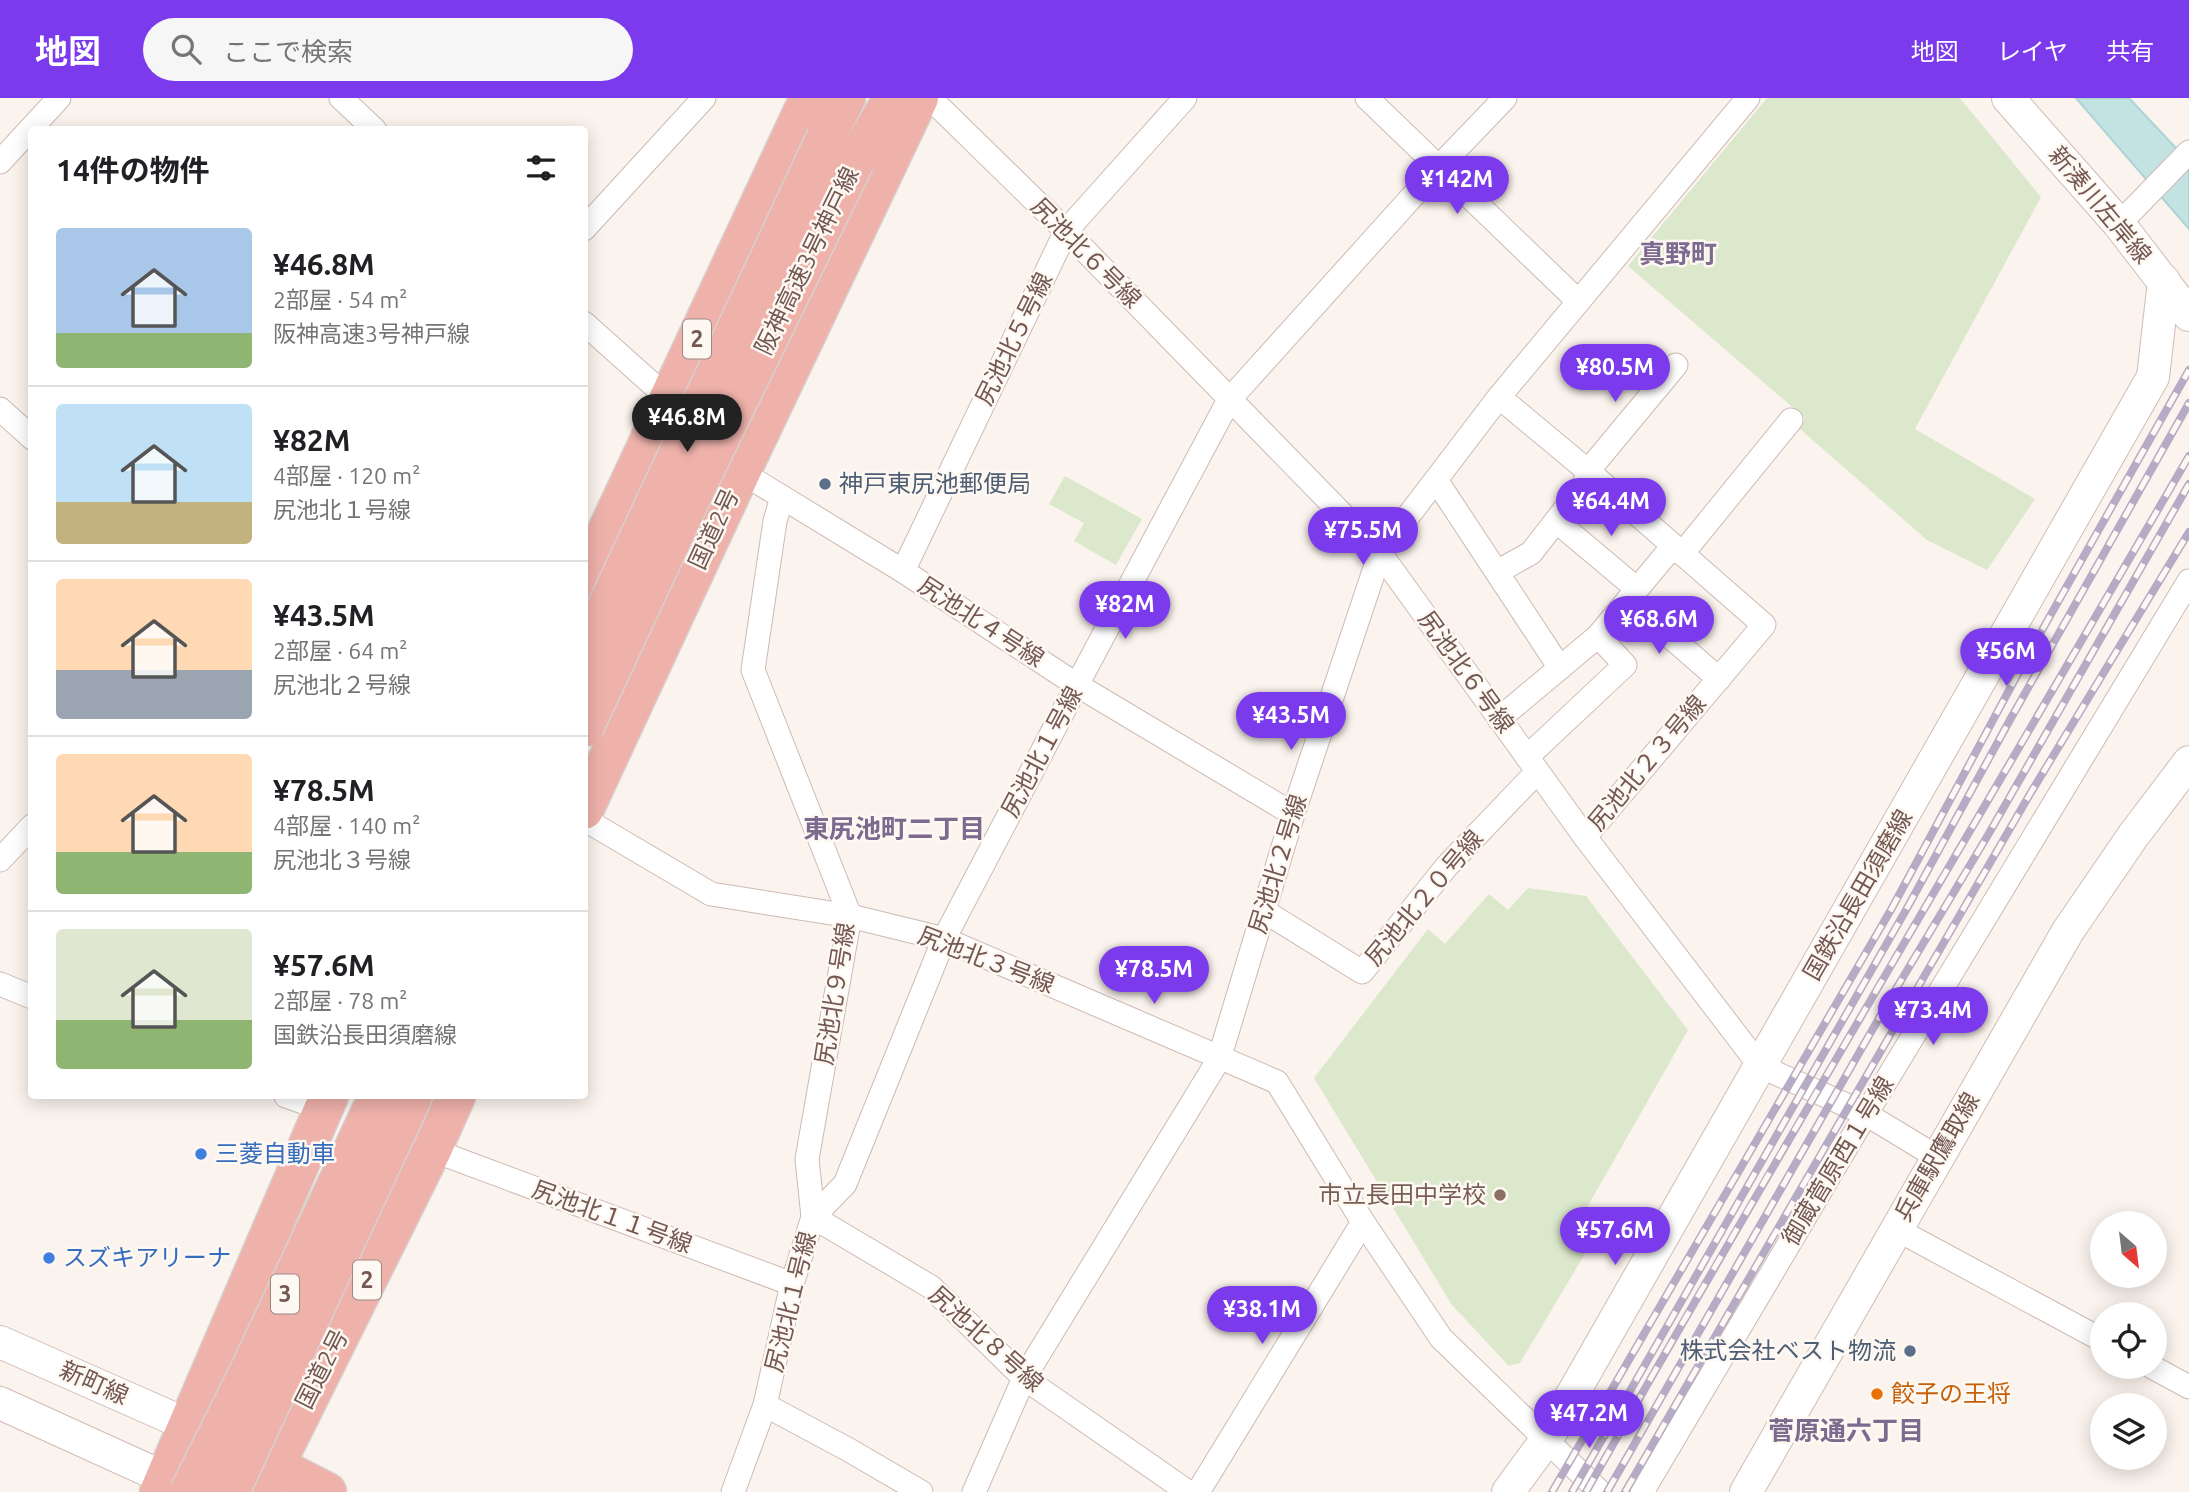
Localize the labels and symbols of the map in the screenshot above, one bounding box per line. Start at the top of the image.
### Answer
street label: 新湊川左岸線 [2044,141,2157,269]
pin: ¥142M [1408,156,1506,216]
street label: 阪神高速3号神戸線 [749,162,864,359]
street label: 尻池北６号線 [1026,192,1147,313]
district label: 真野町 [1639,239,1717,268]
street label: 尻池北５号線 [970,268,1057,409]
road number: 2 [683,320,711,358]
pin: ¥80.5M [1558,344,1672,404]
pin: ¥46.8M [630,394,744,454]
place label: 神戸東尻池郵便局 [839,470,1031,497]
marker: 神戸東尻池郵便局 [817,476,833,492]
pin: ¥64.4M [1554,478,1668,538]
street label: 国道2号 [683,484,744,573]
pin: ¥75.5M [1306,508,1420,567]
street label: 尻池北４号線 [914,571,1049,672]
pin: ¥82M [1084,582,1166,641]
pin: ¥68.6M [1602,596,1716,656]
street label: 尻池北６号線 [1413,606,1520,738]
pin: ¥56M [1965,628,2047,688]
street label: 尻池北１号線 [996,682,1087,822]
street label: 尻池北２３号線 [1582,690,1711,836]
pin: ¥43.5M [1234,692,1348,752]
street label: 尻池北２号線 [1244,791,1311,937]
street label: 国鉄沿長田須磨線 [1798,805,1917,985]
district label: 東尻池町二丁目 [803,814,985,843]
street label: 尻池北２０号線 [1359,825,1488,971]
street label: 尻池北９号線 [810,921,859,1067]
street label: 尻池北３号線 [914,921,1058,998]
pin: ¥78.5M [1097,946,1211,1006]
pin: ¥73.4M [1876,988,1990,1047]
street label: 御蔵菅原西１号線 [1777,1072,1899,1250]
street label: 兵庫駅鷹取線 [1889,1088,1984,1226]
place label: 三菱自動車 [215,1140,335,1167]
marker: 三菱自動車 [193,1146,209,1162]
street label: 尻池北１１号線 [529,1175,696,1258]
place label: 市立長田中学校 [1318,1181,1486,1208]
marker: 市立長田中学校 [1492,1187,1508,1203]
pin: ¥57.6M [1558,1208,1672,1267]
north arrow [2090,1211,2166,1288]
street label: 尻池北１号線 [760,1229,821,1375]
place label: スズキアリーナ [63,1244,231,1271]
marker: スズキアリーナ [41,1250,57,1266]
road number: 2 [353,1260,381,1300]
road number: 3 [271,1274,299,1314]
street label: 尻池北８号線 [924,1280,1049,1397]
pin: ¥38.1M [1205,1286,1319,1346]
street label: 国道2号 [290,1325,353,1413]
place label: 株式会社ベスト物流 [1680,1337,1896,1364]
marker: 株式会社ベスト物流 [1902,1343,1918,1359]
street label: 新町線 [56,1356,133,1410]
place label: 餃子の王将 [1891,1380,2011,1407]
marker: 餃子の王将 [1869,1386,1885,1402]
pin: ¥47.2M [1532,1390,1646,1450]
district label: 菅原通六丁目 [1768,1416,1924,1445]

